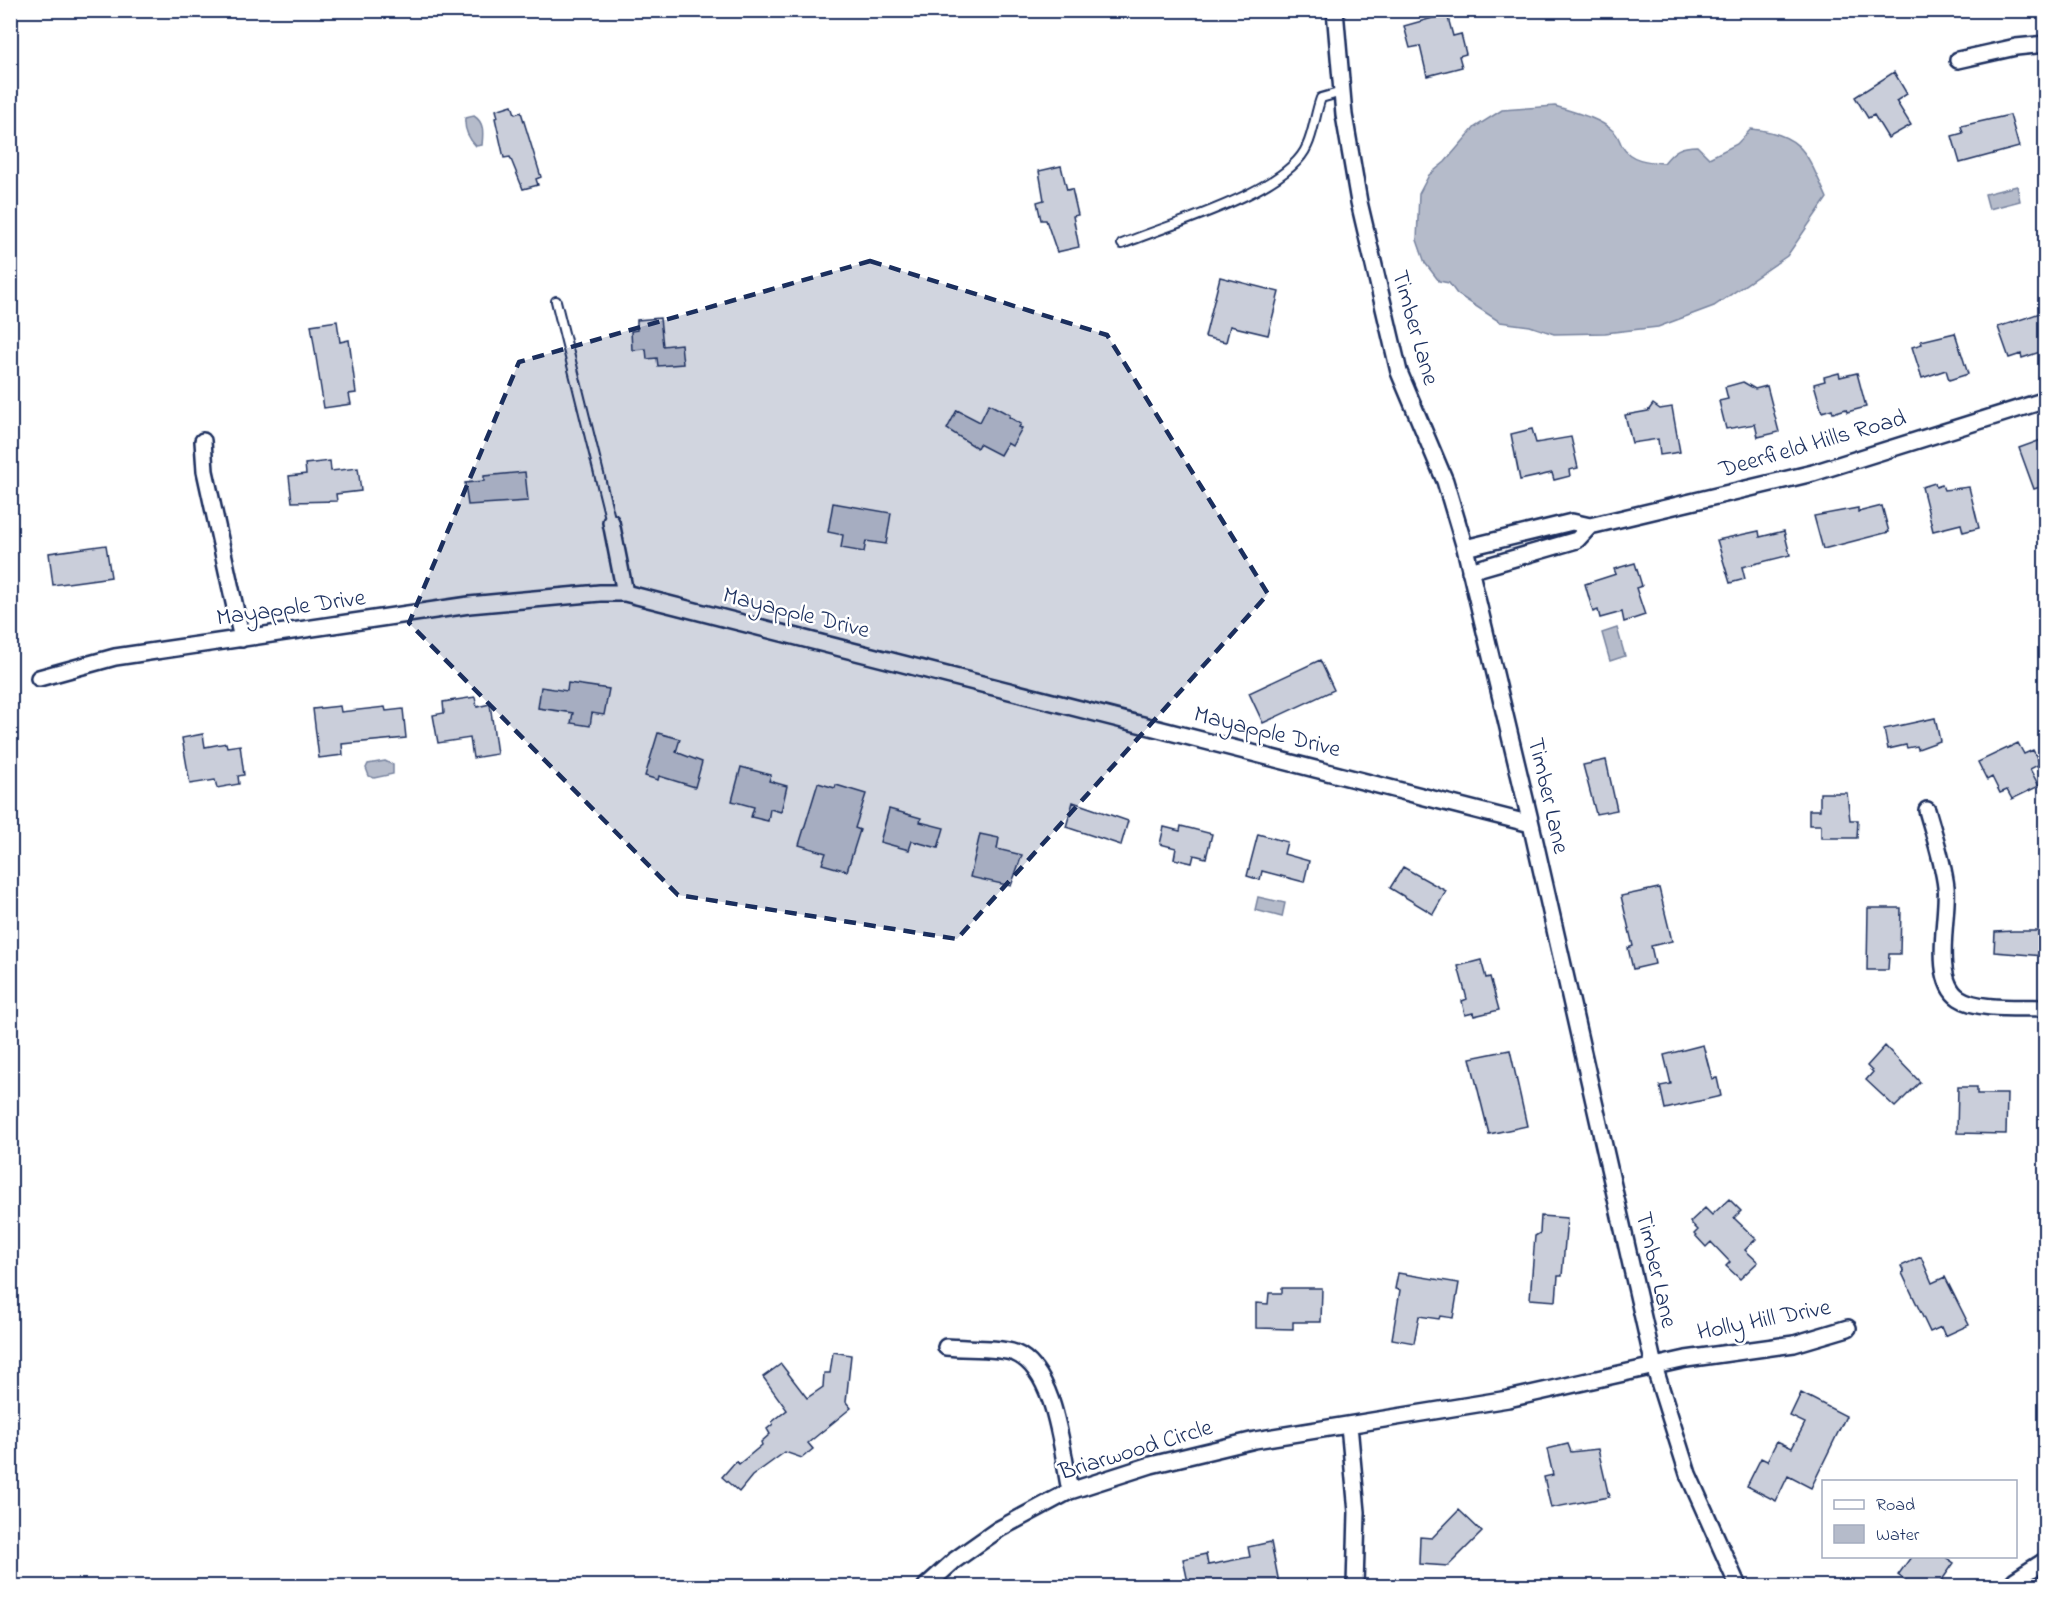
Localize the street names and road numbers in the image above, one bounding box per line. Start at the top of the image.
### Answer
street label: Timber Lane [1381,266,1447,390]
street label: Deerfield Hills Road [1714,401,1911,489]
street label: Mayapple Drive [719,579,873,650]
street label: Mayapple Drive [214,581,368,638]
street label: Mayapple Drive [1190,698,1344,769]
street label: Timber Lane [1517,735,1577,858]
street label: Timber Lane [1625,1209,1685,1332]
street label: Holly Hill Drive [1694,1291,1834,1352]
street label: Briarwood Circle [1054,1411,1217,1491]

